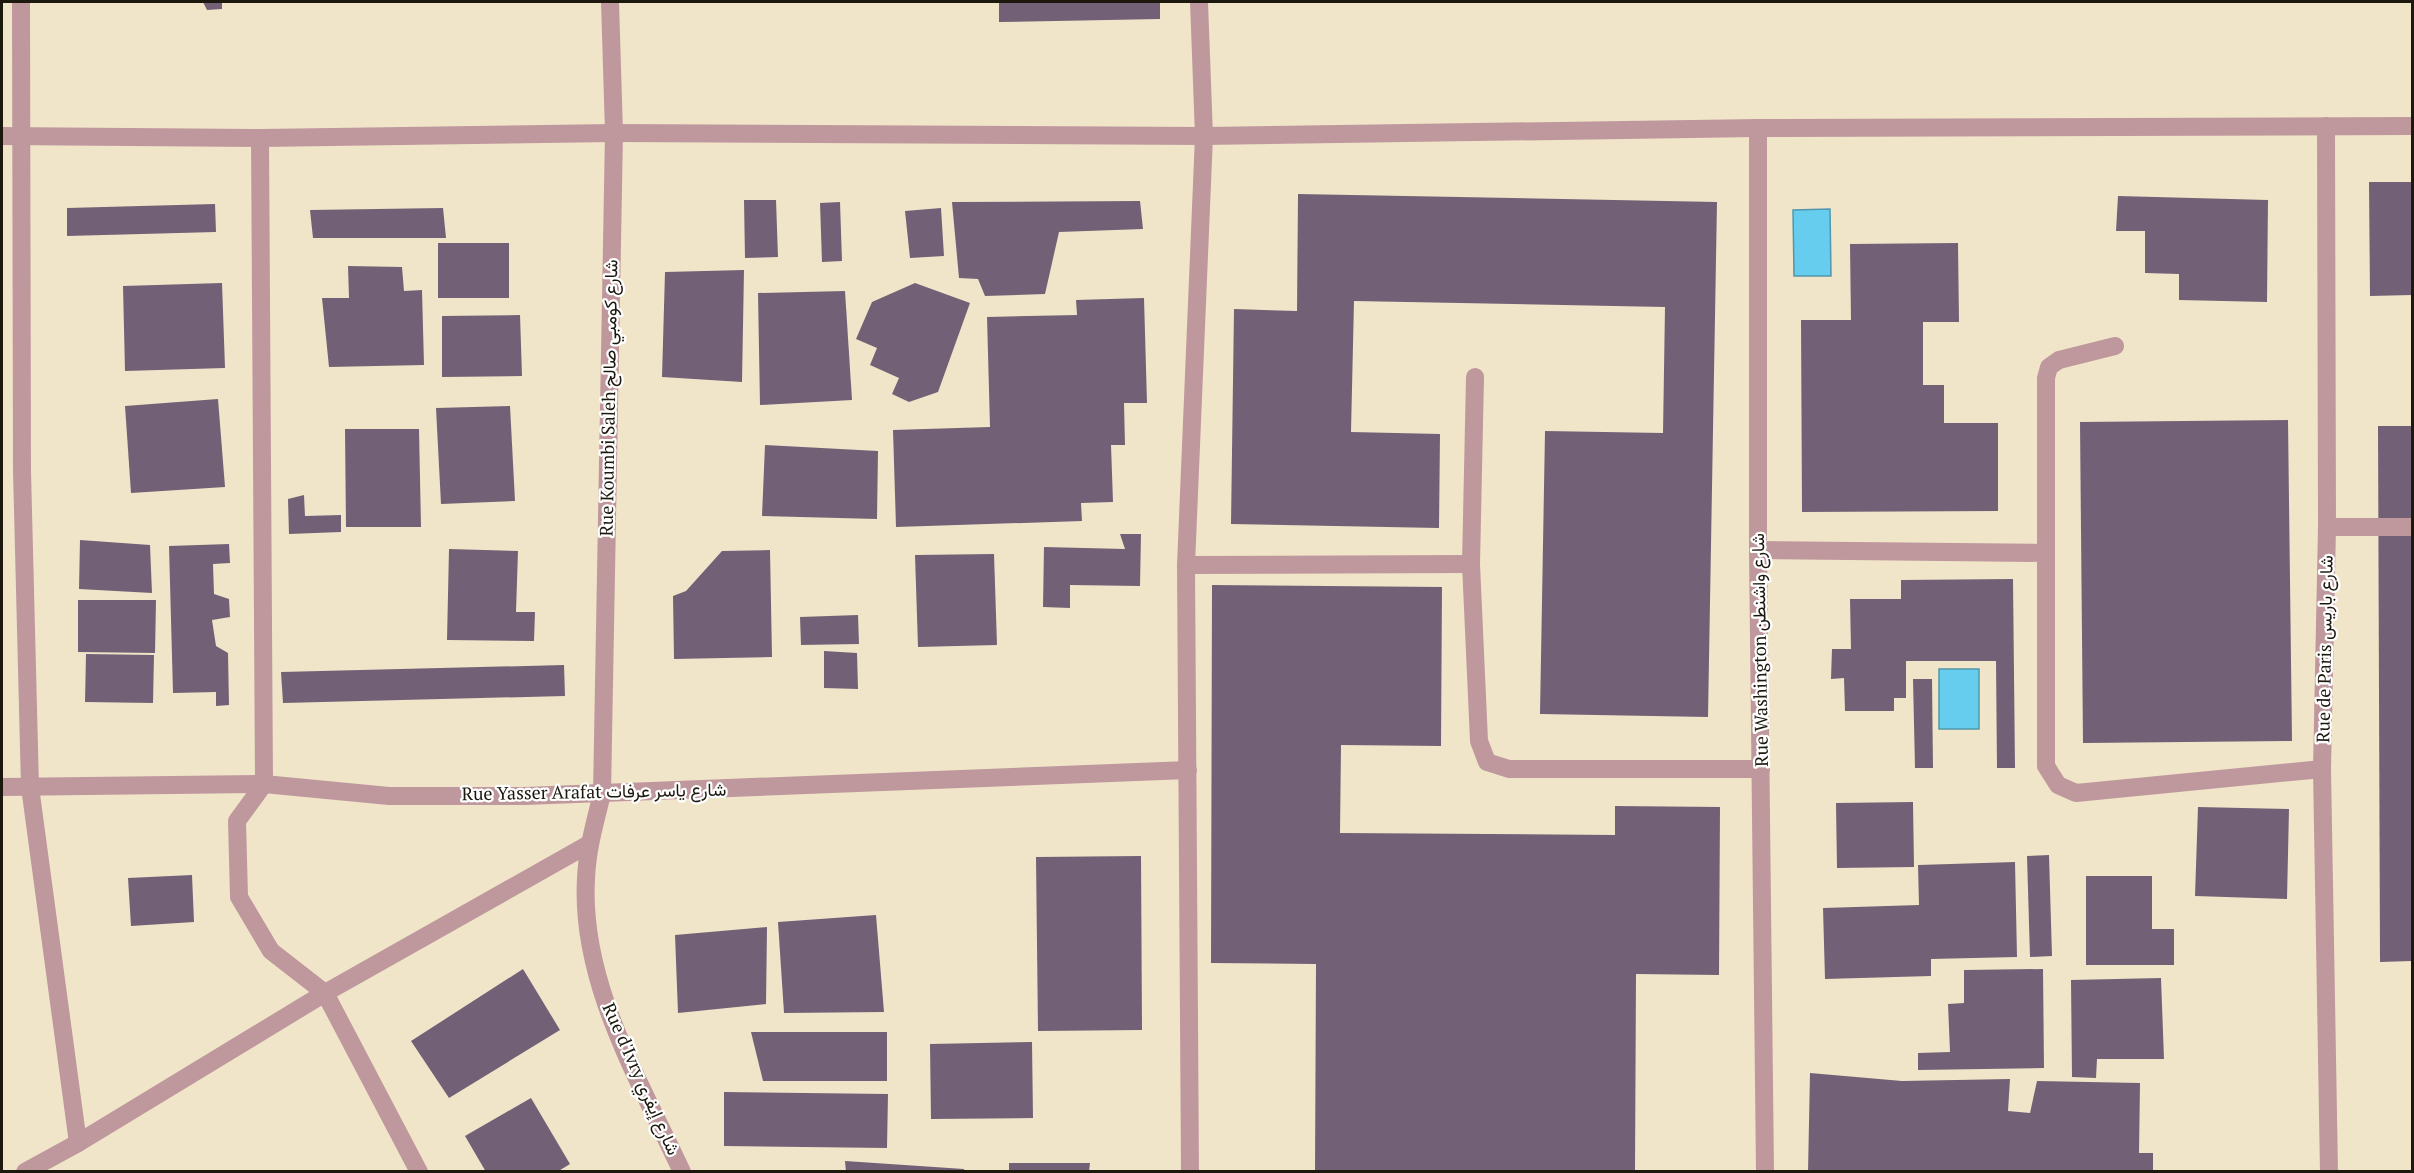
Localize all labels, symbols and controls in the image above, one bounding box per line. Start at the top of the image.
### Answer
street label: Rue Koumbi Saleh شارع كومبي صالح [594,259,626,537]
street label: Rue Washington شارع واشنطن [1745,533,1774,767]
street label: Rue de Paris شارع باريس [2310,555,2339,743]
street label: Rue Yasser Arafat شارع ياسر عرفات [461,777,727,806]
street label: Rue d'Ivry شارع إيفري [594,999,686,1160]

